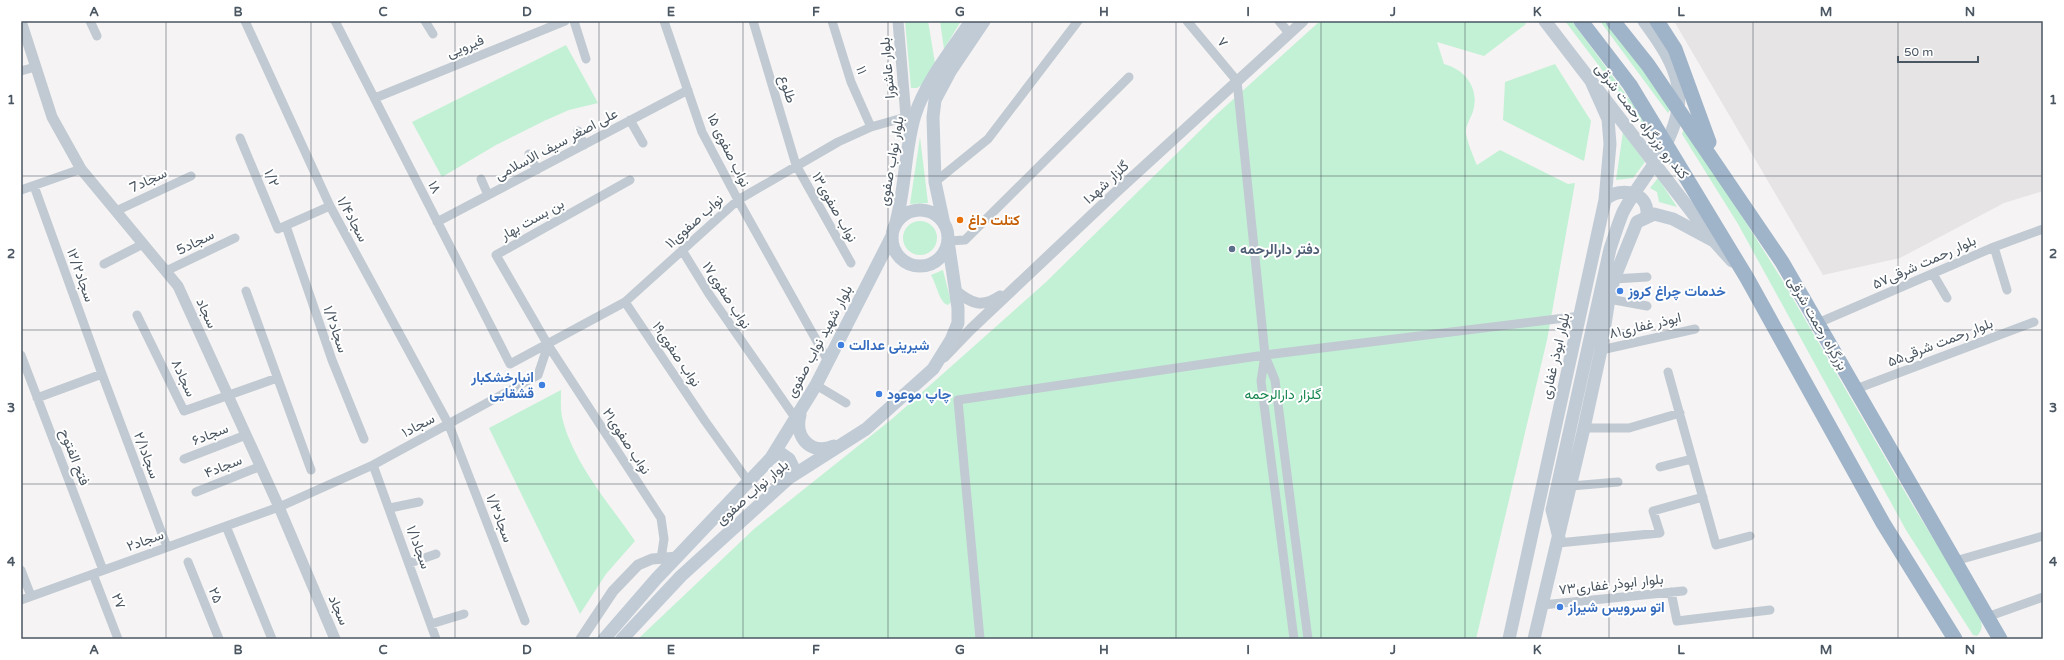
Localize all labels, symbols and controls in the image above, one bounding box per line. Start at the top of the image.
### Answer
text: A [89,4,99,20]
text: B [233,4,243,20]
text: C [378,4,388,20]
text: D [522,4,532,20]
text: E [667,4,675,20]
text: F [812,4,820,20]
text: G [955,4,965,20]
text: H [1099,4,1109,20]
text: I [1246,4,1250,20]
text: J [1389,4,1396,20]
text: K [1533,4,1542,20]
text: L [1677,4,1685,20]
text: M [1820,4,1832,20]
text: N [1965,4,1975,20]
street label: فیرویی [444,31,486,62]
street label: ۷ [1213,34,1232,51]
street label: بلوار عاشورا [876,36,899,99]
scale bar [1898,38,1978,64]
text: 50 m [1904,45,1933,59]
street label: کند رو بزرگراه رحمت شرقی [1591,60,1692,183]
street label: ۱۱ [852,64,871,77]
street label: طلوع [773,73,800,106]
text: 1 [7,92,15,108]
text: 1 [2049,92,2057,108]
street label: علی اصغر سیف الاسلامی [492,105,621,184]
street label: نواب صفوی ۱۵ [703,110,754,190]
street label: بلوار نواب صفوی [875,115,908,207]
street label: گلزار شهدا [1080,157,1132,208]
street label: 7سجاد [127,164,170,197]
street label: ۱/۲ [260,167,283,190]
street label: ۱۳نواب صفوی [808,169,861,245]
street label: ۱۸ [424,178,445,196]
street label: ۱۱نواب صفوی [662,191,727,252]
street label: ۱/۴سجاد [334,194,372,245]
street label: بن بست بهار [497,195,567,244]
place label: کتلت داغ [968,212,1020,230]
marker: کتلت داغ [955,215,965,225]
street label: 5سجاد [174,226,217,259]
street label: ۵۷بلوار رحمت شرقی [1870,232,1979,293]
place label: دفتر دارالرحمه [1240,241,1320,258]
marker: دفتر دارالرحمه [1227,244,1237,254]
text: 2 [7,246,15,262]
street label: ۱۲/۲سجاد [63,246,98,304]
text: 2 [2049,246,2057,262]
street label: ۱۷نواب صفوی [699,259,755,332]
street label: بزرگراه رحمت شرقی [1784,273,1851,373]
street label: بلوار شهید نواب صفوی [783,282,856,400]
place label: خدمات چراغ کروز [1627,283,1726,301]
marker: خدمات چراغ کروز [1615,286,1625,296]
street label: سجاد [192,296,221,331]
street label: ۱/۲سجاد [320,303,351,355]
street label: ۸۱ابوذر غفاری [1607,309,1683,342]
street label: بلوار ابوذر غفاری [1537,311,1574,401]
street label: بلوار رحمت شرقی۵۵ [1885,315,1995,370]
street label: ۱۹نواب صفوی [649,318,705,390]
place label: شیرینی عدالت [849,337,929,354]
marker: شیرینی عدالت [836,340,846,350]
street label: ۸سجاد [168,357,200,400]
place label: انبارخشکبار قشقایی [470,369,534,402]
marker: انبارخشکبار قشقایی [537,380,547,390]
place label: چاپ موعود [887,386,952,404]
park label: گلزار دارالرحمه [1245,386,1321,403]
marker: چاپ موعود [874,389,884,399]
text: 3 [7,400,15,416]
text: 3 [2049,400,2057,416]
street label: ۲۱نواب صفوی [599,405,654,478]
street label: ۱سجاد [399,410,438,441]
street label: ۶سجاد [189,420,231,449]
street label: فتح الفتوح [54,426,93,489]
street label: ۲/۱سجاد [130,429,163,481]
street label: ۴سجاد [202,451,244,482]
street label: بلوار نواب صفوی [713,456,792,529]
street label: ۱/۳سجاد [483,492,517,545]
street label: ۱/۱سجاد [403,523,434,571]
street label: ۲سجاد [124,526,166,555]
text: 4 [7,554,16,570]
text: 4 [2049,554,2058,570]
street label: بلوار ابوذر غفاری۷۳ [1558,571,1664,598]
street label: ۲۵ [205,585,226,606]
street label: ۲۷ [108,591,129,611]
street label: سجاد [325,593,352,628]
place label: اتو سرویس شیراز [1567,599,1665,616]
marker: اتو سرویس شیراز [1555,602,1565,612]
text: A [89,642,99,658]
text: B [233,642,243,658]
text: C [378,642,388,658]
text: D [522,642,532,658]
text: E [667,642,675,658]
text: F [812,642,820,658]
text: G [955,642,965,658]
text: H [1099,642,1109,658]
text: I [1246,642,1250,658]
text: J [1389,642,1396,658]
text: K [1533,642,1542,658]
text: L [1677,642,1685,658]
text: M [1820,642,1832,658]
text: N [1965,642,1975,658]

